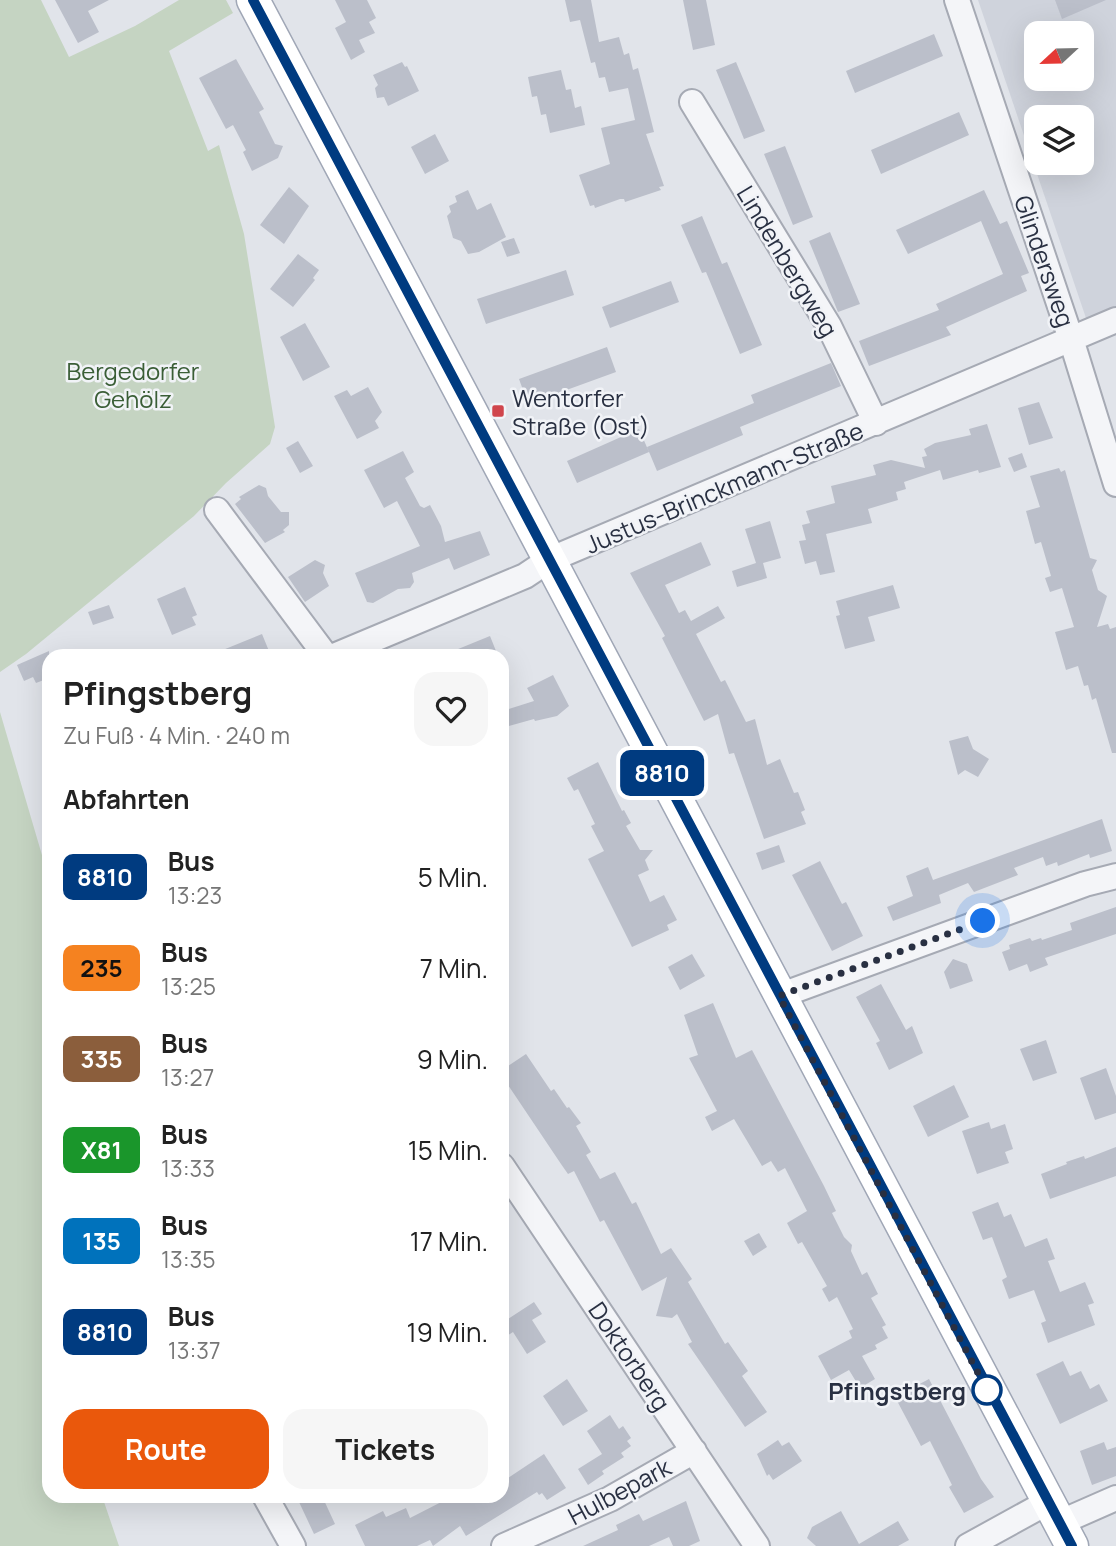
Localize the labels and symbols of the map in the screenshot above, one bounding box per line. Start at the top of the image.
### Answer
north arrow [1024,21,1094,91]
street label: Lindenbergweg [730,179,846,343]
street label: Glindersweg [1007,191,1083,331]
park label: Bergedorfer Gehölz [67,354,200,415]
place label: Wentorfer Straße (Ost) [512,381,650,442]
marker: Wentorfer Straße (Ost) [490,403,506,419]
street label: Justus-Brinckmann-Straße [580,413,868,561]
line badge: 8810 [613,750,711,796]
your location [965,903,1000,938]
street label: Doktorberg [581,1295,679,1417]
place label: Pfingstberg [828,1374,966,1407]
marker: Pfingstberg [972,1375,1002,1405]
street label: Hulbepark [562,1450,677,1532]

